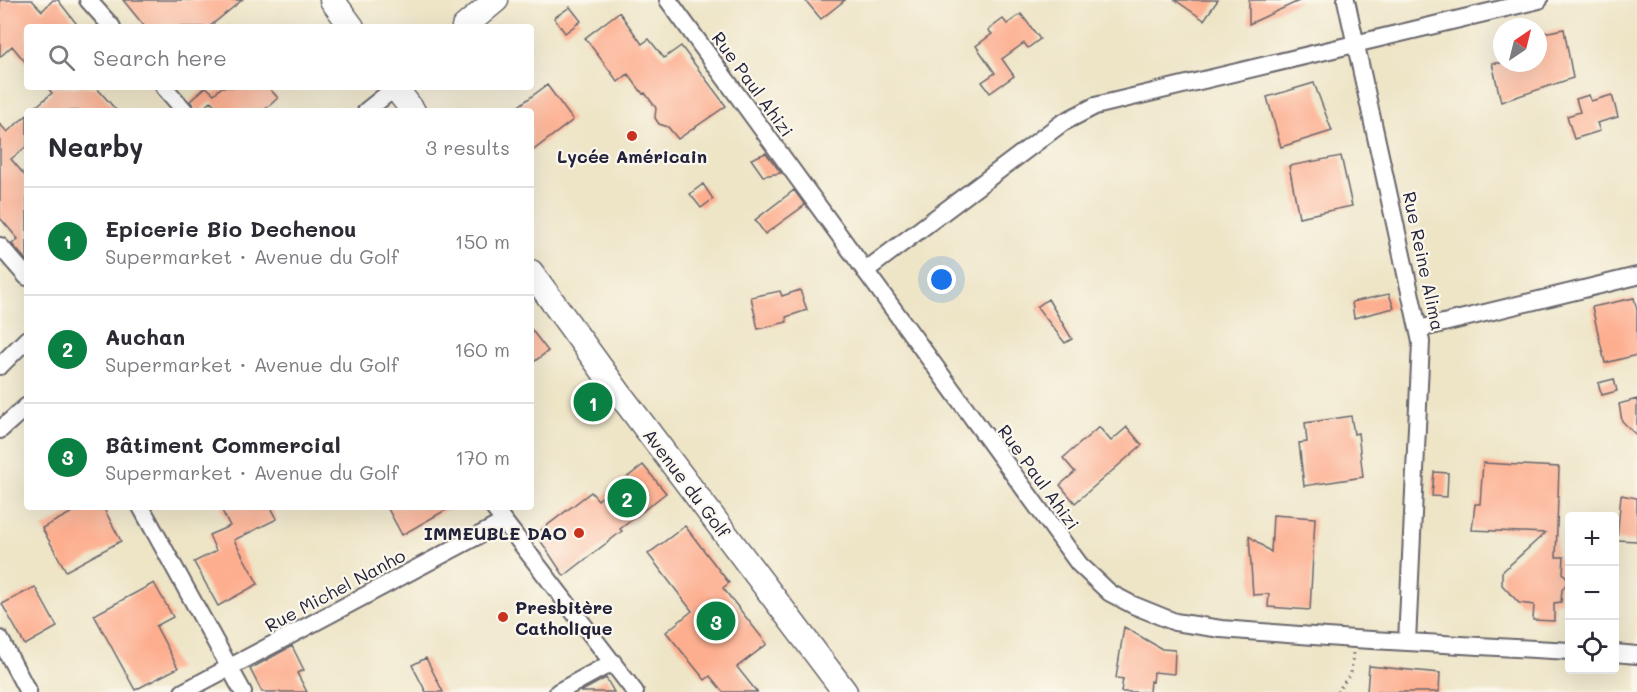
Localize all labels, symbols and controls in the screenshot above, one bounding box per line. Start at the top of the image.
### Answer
north arrow [1493,18,1547,72]
search box [24,24,534,90]
street label: Rue Paul Ahizi [707,27,799,141]
icon: search [45,41,78,74]
text: Search here [93,43,227,72]
marker: Lycée Américain [625,129,639,143]
text: Nearby [48,130,143,164]
text: 3 results [425,134,510,160]
place label: Lycée Américain [557,144,707,168]
street label: Rue Reine Alima [1398,189,1450,333]
text: Epicerie Bio Dechenou [105,214,357,243]
text: 1 [63,228,72,254]
text: 150 m [455,228,510,254]
text: Supermarket · Avenue du Golf [105,243,399,269]
your location [927,265,956,294]
text: Auchan [105,322,185,351]
text: 2 [62,336,73,362]
text: 160 m [454,336,510,362]
text: Supermarket · Avenue du Golf [105,351,399,377]
pin: 1 [574,380,612,424]
street label: Rue Paul Ahizi [993,420,1085,534]
street label: Avenue du Golf [638,424,736,543]
text: Bâtiment Commercial [105,430,341,459]
text: 3 [62,444,74,470]
text: 170 m [455,444,510,470]
text: Supermarket · Avenue du Golf [105,459,399,485]
pin: 2 [608,476,646,520]
map controls [1565,512,1619,674]
button: + [1565,512,1619,566]
place label: IMMEUBLE DAO [424,521,567,545]
marker: IMMEUBLE DAO [572,526,586,540]
street label: Rue Michel Nanho [261,543,410,637]
button: − [1565,566,1619,620]
place label: Presbitère Catholique [515,595,613,640]
pin: 3 [696,598,736,644]
marker: Presbitère Catholique [496,610,510,624]
button: locate [1565,620,1619,674]

